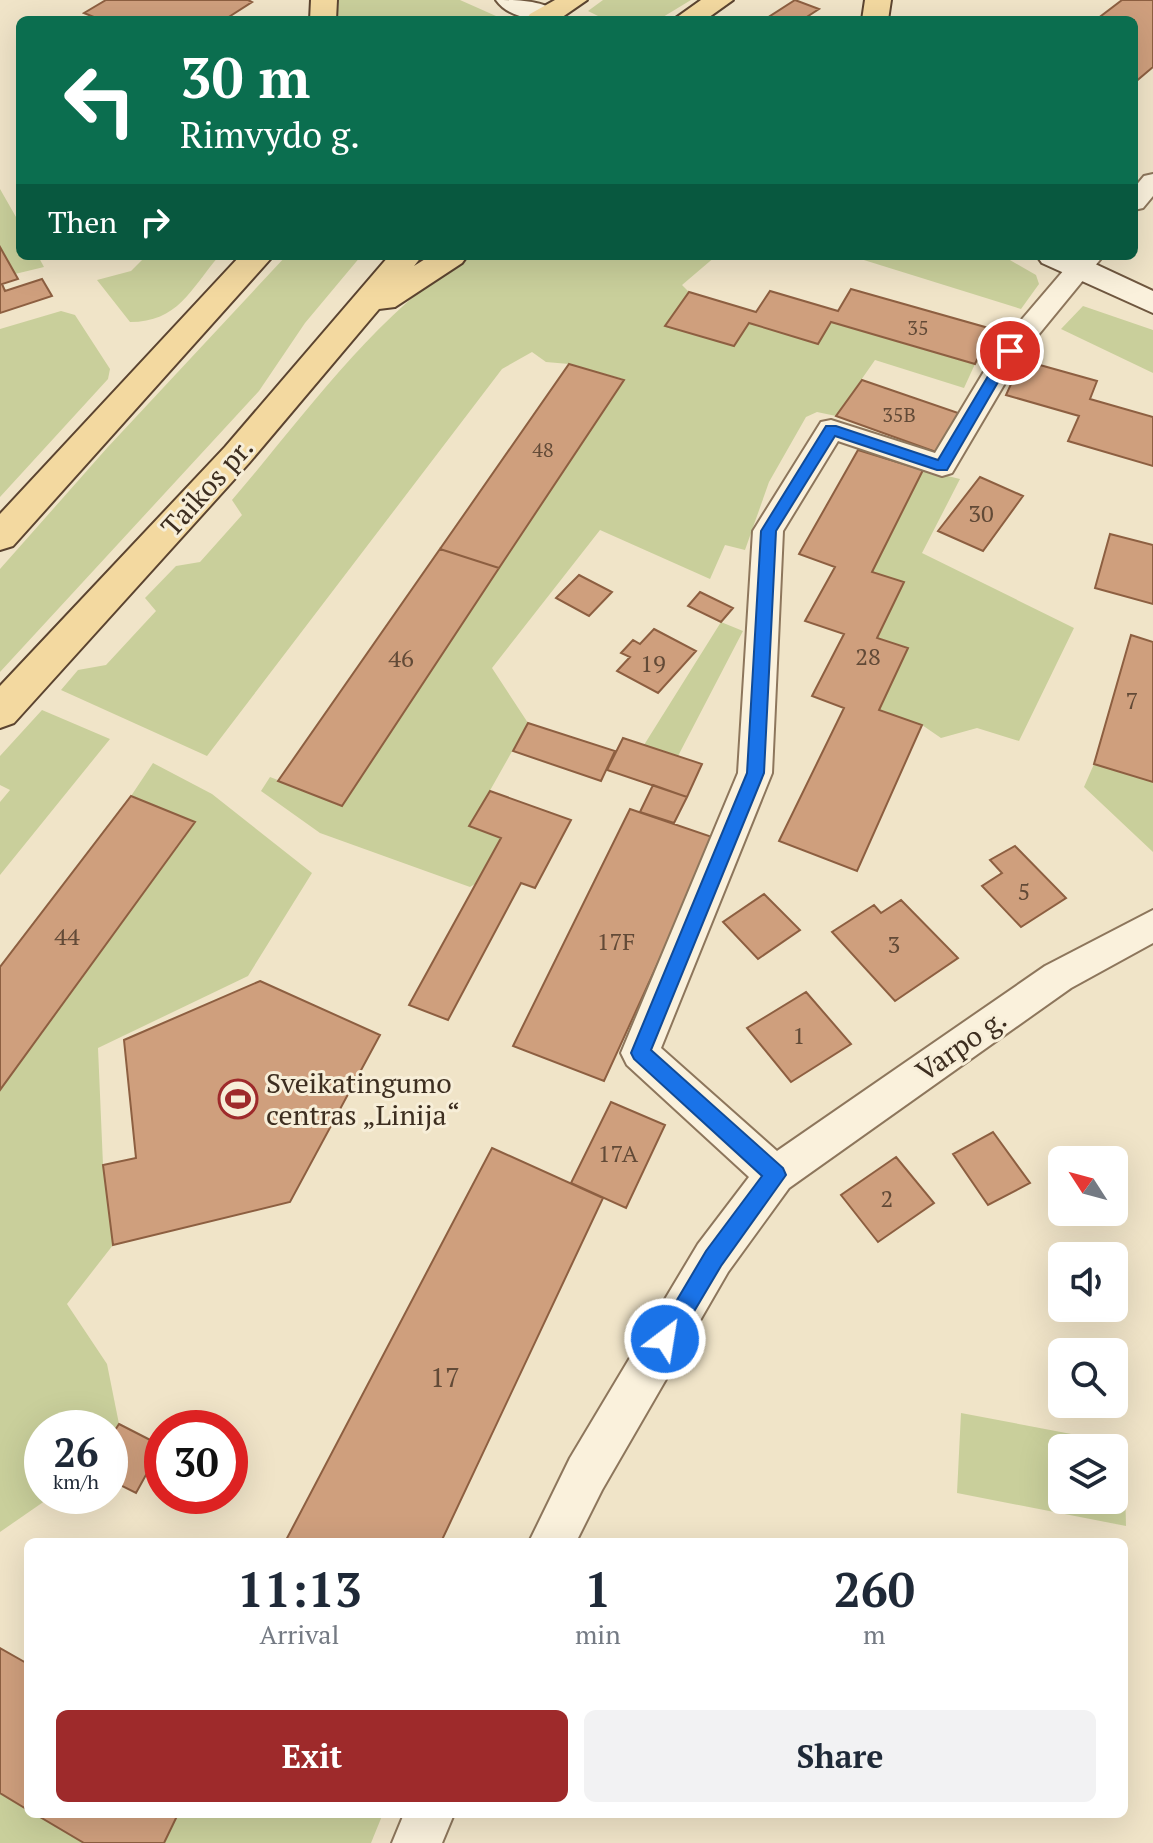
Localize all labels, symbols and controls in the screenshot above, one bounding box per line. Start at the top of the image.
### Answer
text: 30 m [180,40,310,114]
icon: left [48,48,152,152]
text: Rimvydo g. [180,111,360,158]
icon: right [133,200,177,244]
text: Then [48,202,117,242]
house number: 35 [907,314,929,341]
pin [976,317,1044,385]
icon: arrive [988,329,1032,373]
house number: 35B [882,401,916,428]
street label: Taikos pr. [152,429,261,544]
house number: 48 [532,436,554,463]
house number: 30 [968,497,994,529]
house number: 28 [855,640,881,672]
house number: 46 [388,642,414,674]
house number: 19 [640,647,666,679]
house number: 7 [1126,684,1138,716]
house number: 5 [1018,875,1030,907]
house number: 44 [54,920,80,952]
house number: 17F [597,925,635,957]
house number: 3 [888,928,900,960]
street label: Varpo g. [908,1000,1013,1089]
house number: 1 [793,1019,805,1051]
place label: Sveikatingumo centras „Linija“ [266,1064,460,1133]
sports icon: Sveikatingumo centras „Linija“ [217,1078,259,1120]
house number: 17A [598,1137,639,1169]
north arrow [1048,1146,1128,1226]
map controls [1048,1146,1128,1514]
house number: 2 [881,1182,893,1214]
button: sound [1048,1242,1128,1322]
position arrow [623,1297,707,1381]
button: search [1048,1338,1128,1418]
house number: 17 [430,1358,460,1395]
speed limit sign: 30 [144,1410,248,1514]
text: 26 [53,1425,99,1478]
button: layers [1048,1434,1128,1514]
text: km/h [53,1468,99,1495]
text: 11:13 [237,1557,362,1621]
text: 1 [584,1557,611,1621]
text: 260 [834,1557,915,1621]
text: Arrival [260,1617,339,1651]
text: min [575,1617,621,1651]
text: m [863,1617,886,1651]
button: Exit [56,1710,568,1802]
button: Share [584,1710,1096,1802]

